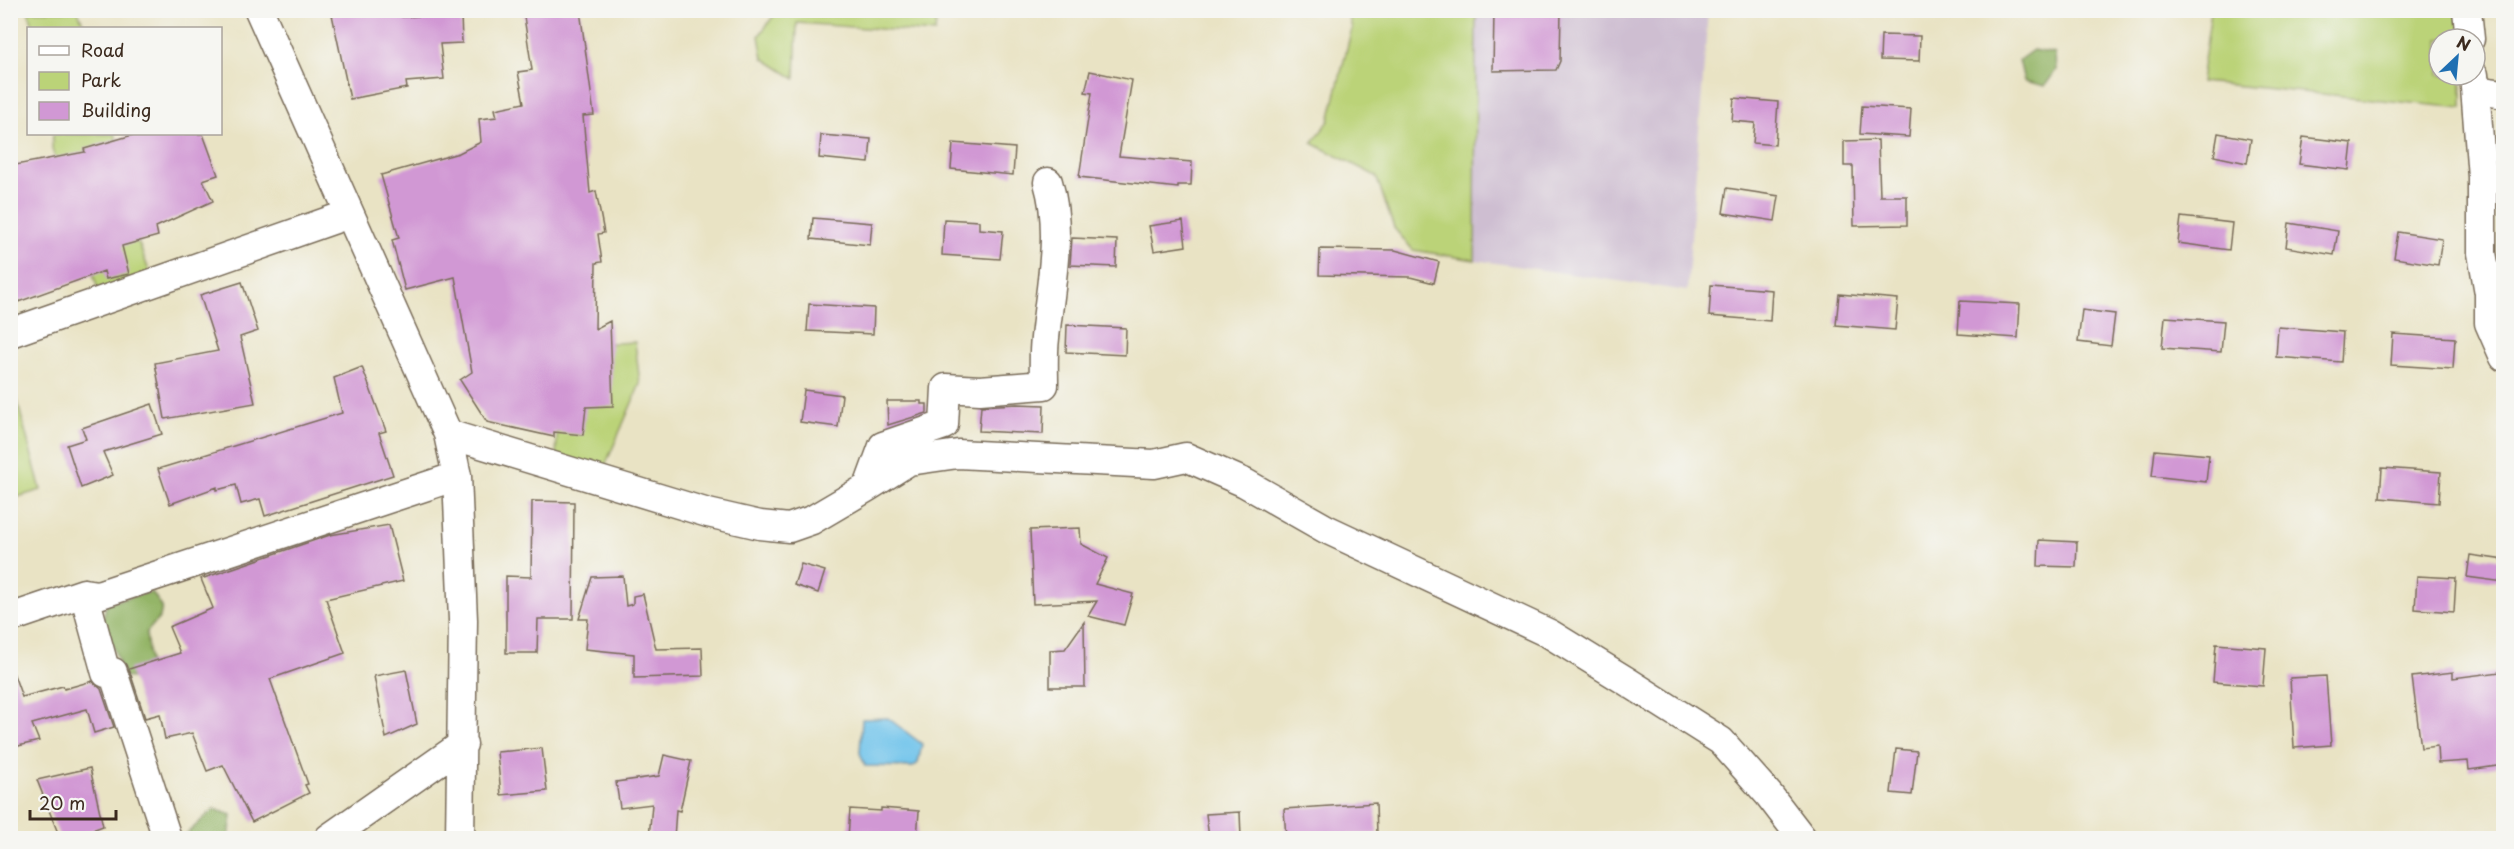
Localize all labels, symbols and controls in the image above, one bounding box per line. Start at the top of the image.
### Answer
legend [27,27,222,135]
north arrow [2427,27,2487,87]
text: N [2453,29,2475,56]
text: Road [81,36,125,63]
text: Park [81,66,121,93]
text: Building [81,96,151,123]
scale bar [30,783,116,821]
text: 20 m [39,789,85,816]

